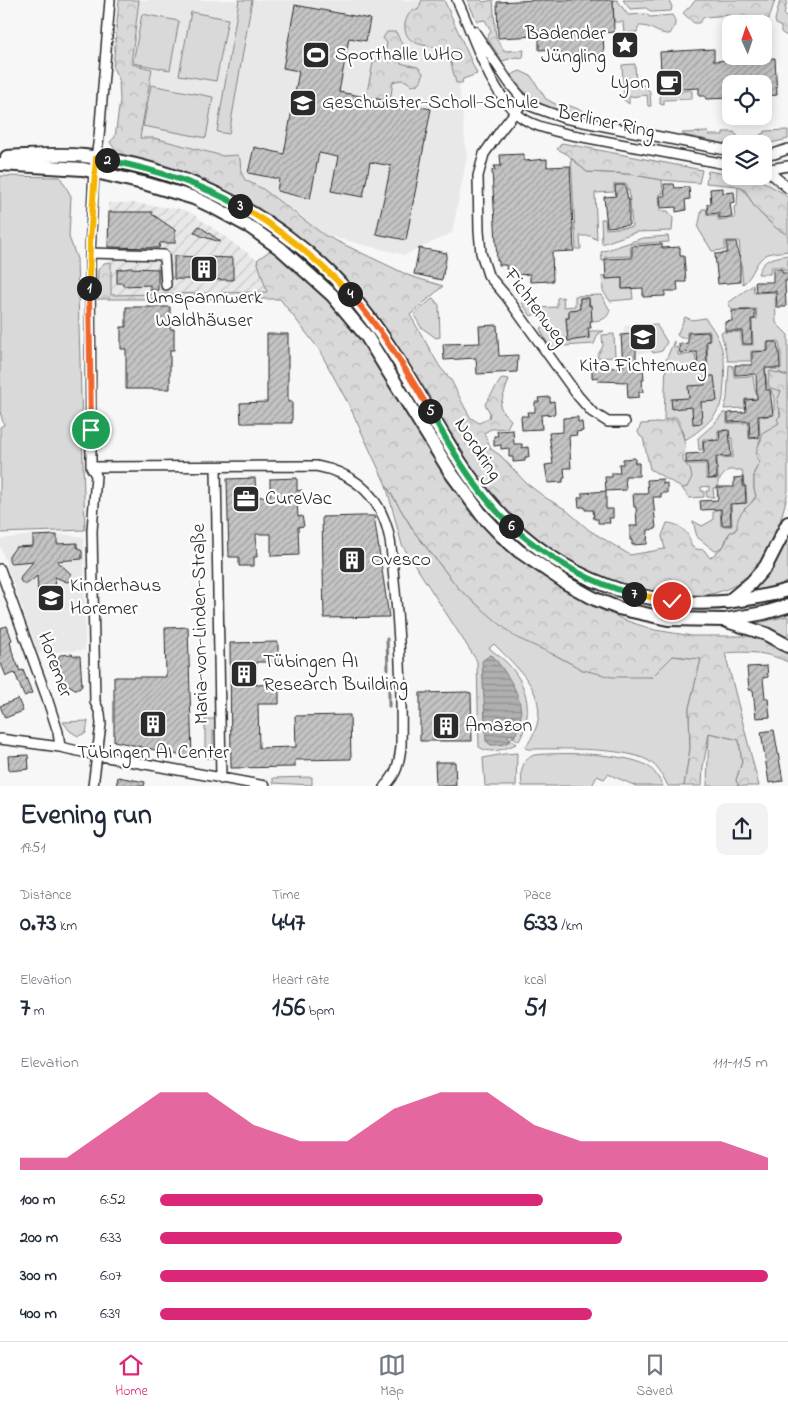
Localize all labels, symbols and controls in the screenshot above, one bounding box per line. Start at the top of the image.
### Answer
north arrow [722,15,772,65]
map controls [722,15,772,185]
place label: Badender Jüngling [524,20,607,73]
place icon: Badender Jüngling [610,30,640,60]
sports icon: Sporthalle WHO [301,40,331,70]
place label: Sporthalle WHO [335,41,463,70]
cafe icon: Lyon [654,68,684,98]
place label: Lyon [611,69,650,98]
button: locate [722,75,772,125]
school or university icon: Geschwister-Scholl-Schule [288,88,318,118]
place label: Geschwister-Scholl-Schule [322,89,539,118]
street label: Berliner Ring [553,98,657,148]
button: layers [722,135,772,185]
pin: 2 [94,148,120,172]
text: 2 [104,150,111,171]
pin: 3 [228,194,252,218]
text: 3 [238,196,243,217]
building icon: Umspannwerk Waldhäuser [189,254,219,284]
street label: Fichtenweg [494,262,574,354]
pin: 1 [76,276,102,300]
text: 1 [87,278,92,299]
pin: 4 [338,282,362,306]
place label: Umspannwerk Waldhäuser [146,284,263,336]
text: 4 [348,284,353,305]
school or university icon: Kita Fichtenweg [628,322,658,352]
place label: Kita Fichtenweg [579,352,707,382]
pin: 5 [418,398,442,424]
text: 5 [426,401,435,422]
pin [70,409,112,451]
street label: Nordring [445,413,508,488]
icon: arrive [77,416,105,444]
office icon: CureVac [231,484,261,514]
place label: CureVac [265,485,332,514]
pin: 6 [498,514,524,538]
text: 6 [508,516,515,537]
street label: Maria-von-Linden-Straße [185,523,217,725]
building icon: Ovesco [337,545,367,575]
place label: Ovesco [371,546,431,575]
place label: Kinderhaus Horemer [70,572,161,624]
pin [651,580,693,622]
pin: 7 [622,582,646,606]
school or university icon: Kinderhaus Horemer [36,583,66,613]
text: 7 [632,584,637,605]
icon: check [658,587,686,615]
street label: Horemer [29,628,80,703]
place label: Tübingen AI Research Building [263,648,408,701]
building icon: Tübingen AI Research Building [229,659,259,689]
building icon: Tübingen AI Center [138,709,168,739]
building icon: Amazon [431,711,461,741]
place label: Amazon [465,712,532,741]
place label: Tübingen AI Center [77,739,230,769]
text: Evening run [20,796,152,837]
button: share [716,803,768,855]
text: 19:51 [20,836,46,860]
text: Distance [20,885,72,906]
text: Time [272,885,300,906]
text: Pace [524,885,551,906]
text: 0.73 [20,906,57,942]
text: 4:47 [272,906,305,942]
text: 6:33 [524,906,558,942]
text: km [57,916,77,937]
text: /km [558,916,583,937]
text: Elevation [20,970,71,991]
text: Heart rate [272,970,329,991]
text: kcal [524,970,546,991]
text: 7 [20,991,30,1027]
text: 156 [272,991,305,1027]
text: 51 [524,991,546,1027]
text: m [30,1001,45,1022]
text: bpm [305,1001,335,1022]
text: Elevation [20,1051,79,1075]
text: 111–115 m [712,1051,768,1075]
text: 100 m [20,1188,55,1212]
text: 6:52 [100,1188,126,1212]
text: 200 m [20,1226,58,1250]
text: 6:33 [100,1226,122,1250]
text: 300 m [20,1264,57,1288]
text: 6:07 [100,1264,122,1288]
text: 400 m [20,1302,57,1326]
text: 6:39 [100,1302,120,1326]
tab: Home [115,1351,148,1402]
tab: Map [378,1351,406,1402]
tab: Saved [636,1351,673,1402]

